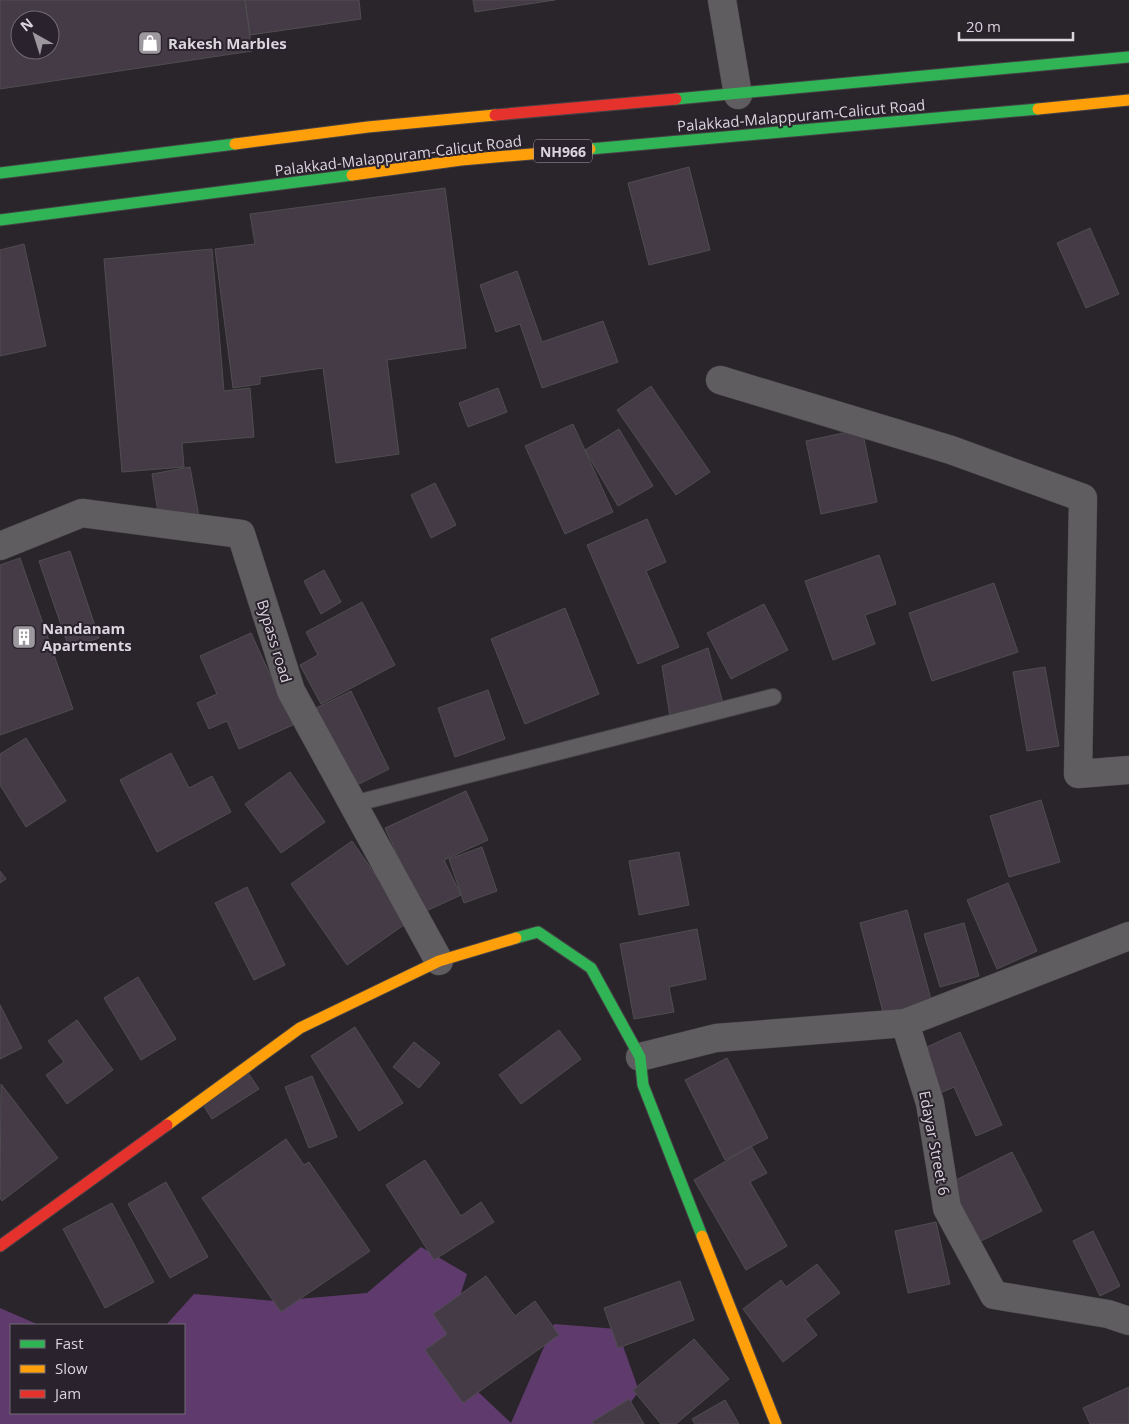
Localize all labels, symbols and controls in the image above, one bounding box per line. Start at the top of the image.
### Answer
north arrow [10,10,60,60]
scale bar [959,10,1073,42]
text: N [16,14,37,35]
text: 20 m [966,16,1001,36]
shop icon: Rakesh Marbles [137,30,163,56]
place label: Rakesh Marbles [168,33,287,53]
street label: Palakkad-Malappuram-Calicut Road [676,94,926,136]
street label: Palakkad-Malappuram-Calicut Road [273,130,523,180]
road number: NH966 [534,140,592,162]
street label: Bypass road [253,597,297,685]
place label: Nandanam Apartments [42,618,132,655]
building icon: Nandanam Apartments [11,624,37,650]
street label: Edayar Street 6 [915,1089,955,1197]
legend [10,1324,185,1414]
text: Fast [55,1333,84,1353]
text: Slow [55,1358,88,1378]
text: Jam [53,1383,81,1403]

